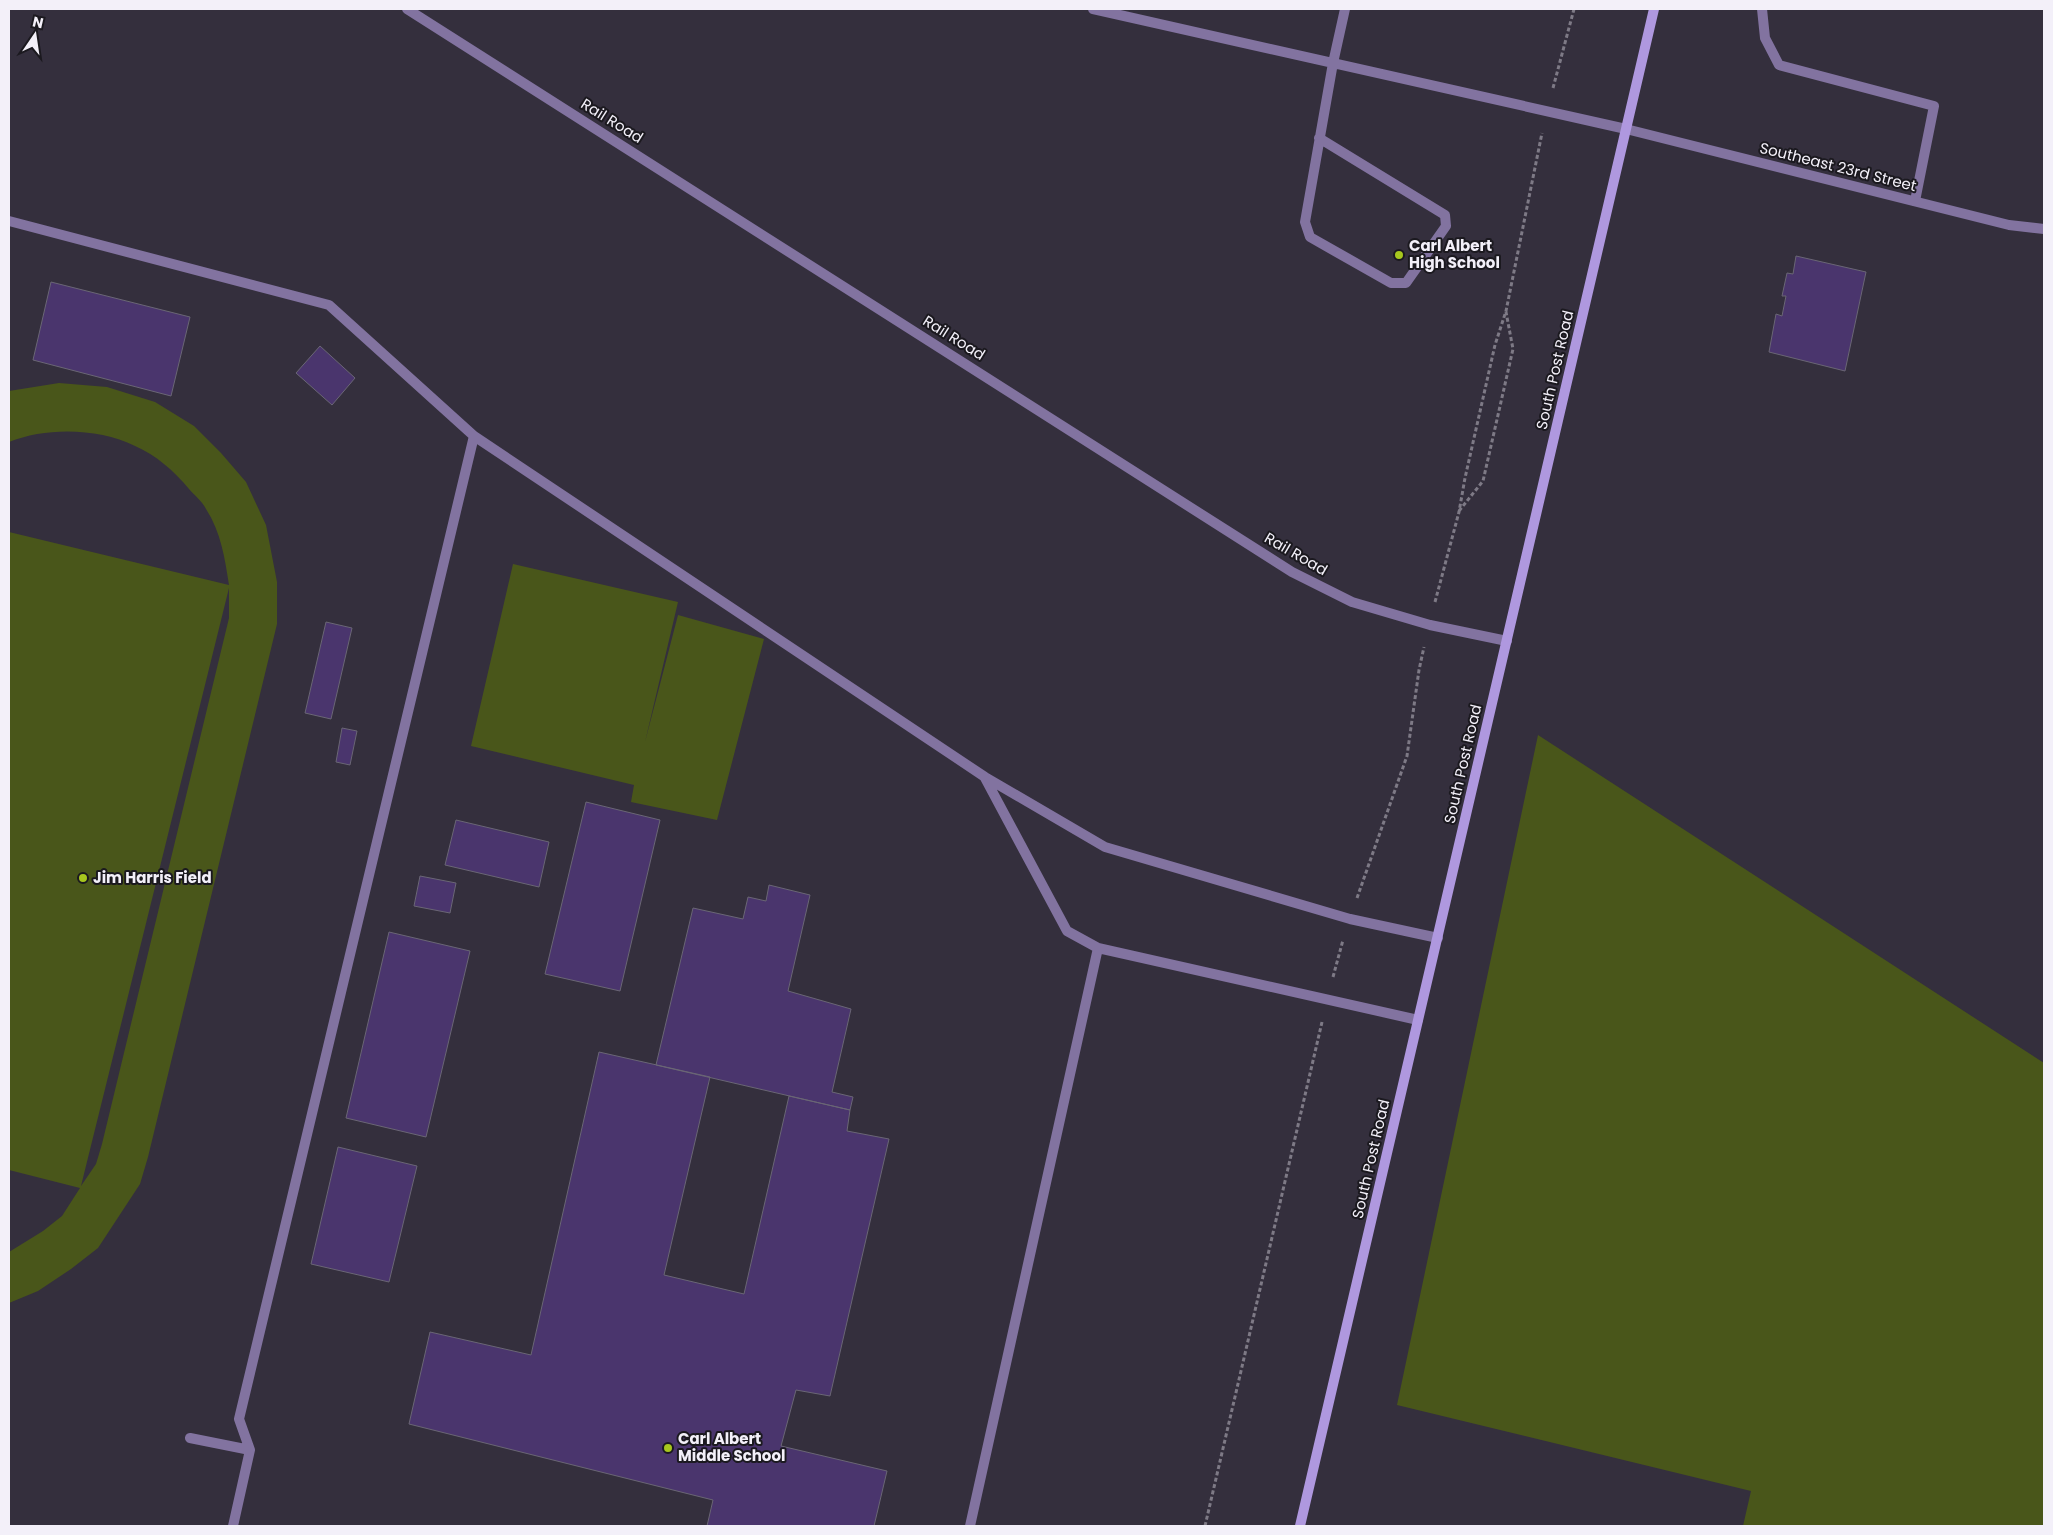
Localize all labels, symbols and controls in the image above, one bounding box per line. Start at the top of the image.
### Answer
north arrow [10,10,60,60]
text: N [31,11,45,33]
street label: Rail Road [577,93,647,148]
street label: Southeast 23rd Street [1758,137,1919,196]
place label: Carl Albert High School [1409,235,1500,273]
marker: Carl Albert High School [1393,249,1405,261]
street label: South Post Road [1531,308,1578,432]
street label: Rail Road [919,310,989,365]
street label: Rail Road [1261,527,1332,580]
street label: South Post Road [1439,702,1486,826]
place label: Jim Harris Field [93,867,212,888]
marker: Jim Harris Field [77,872,89,884]
street label: South Post Road [1347,1097,1394,1221]
place label: Carl Albert Middle School [678,1428,785,1466]
marker: Carl Albert Middle School [662,1442,674,1454]

